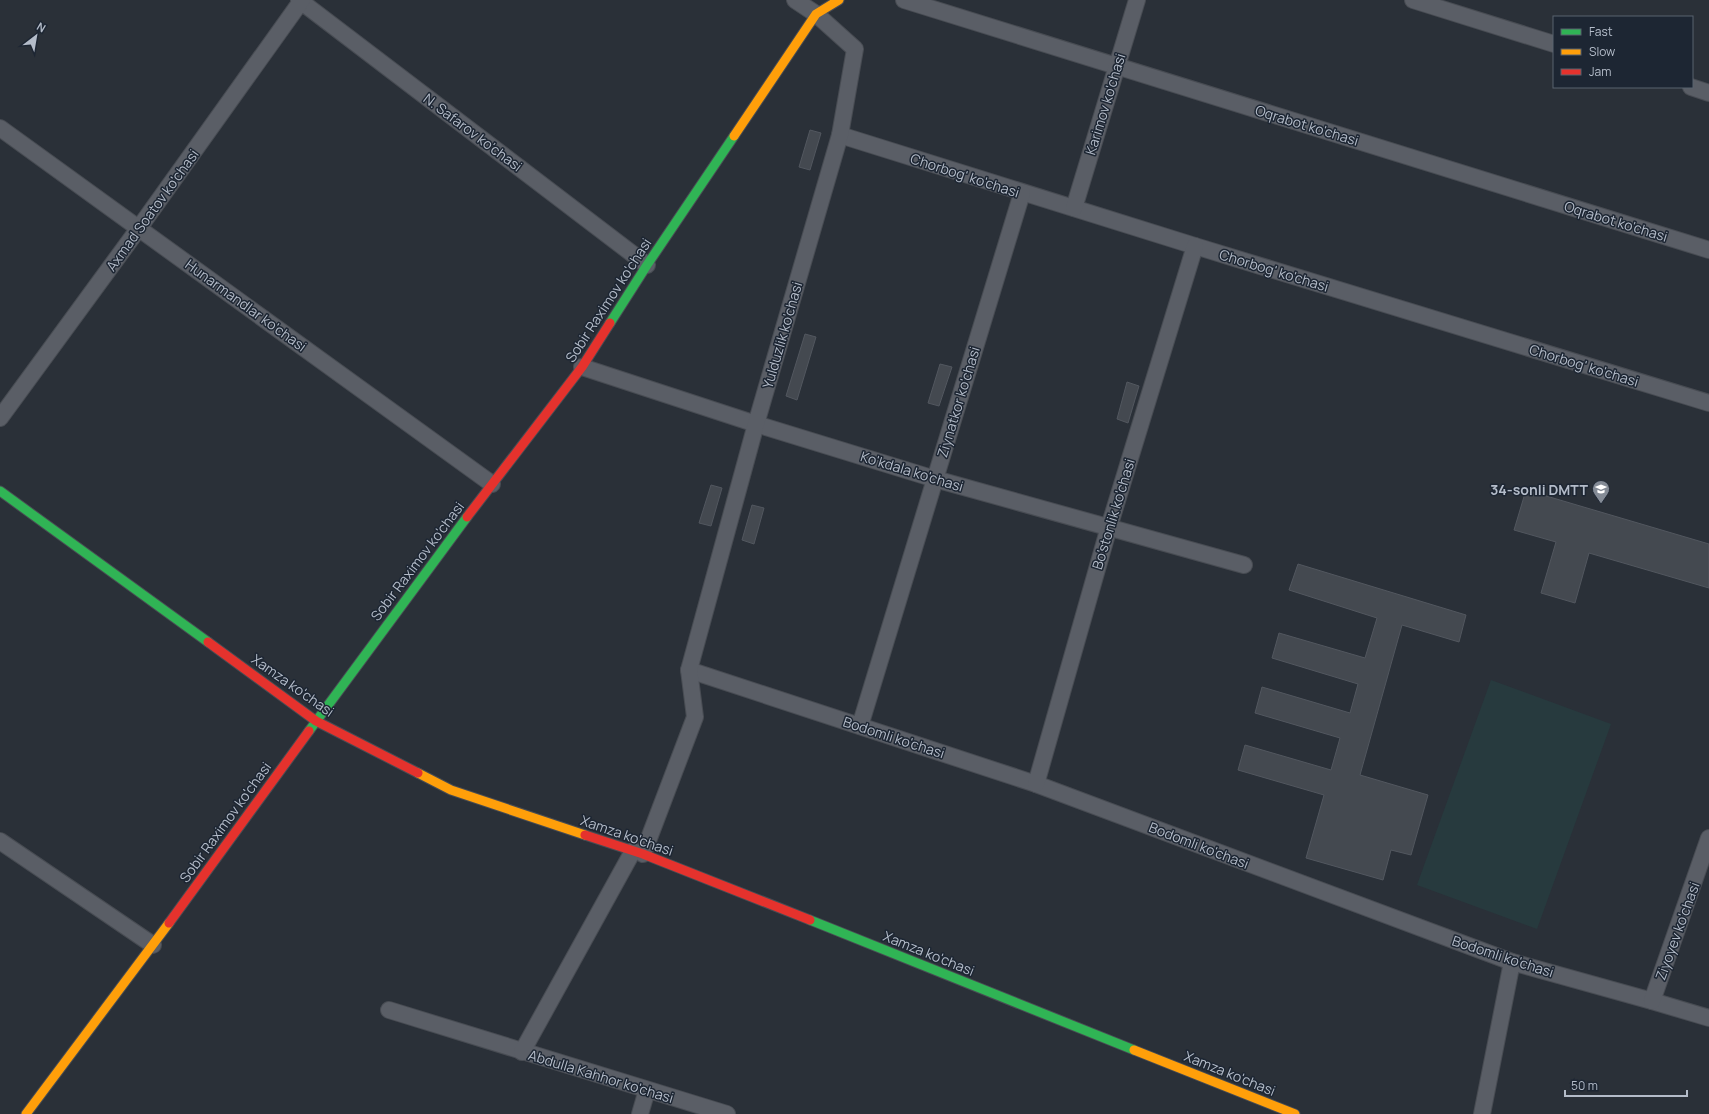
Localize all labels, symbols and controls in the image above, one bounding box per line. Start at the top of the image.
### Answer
north arrow [16,16,56,56]
legend [1553,16,1693,88]
text: N [34,19,49,36]
text: Fast [1589,23,1613,40]
text: Slow [1589,43,1615,60]
street label: Karimov ko'chasi [1081,51,1129,157]
text: Jam [1589,63,1611,80]
street label: N. Safarov ko'chasi [420,89,526,175]
street label: Oqrabot ko'chasi [1253,100,1361,150]
street label: Axmad Soatov ko'chasi [101,145,203,275]
street label: Chorbog' ko'chasi [908,148,1022,202]
street label: Oqrabot ko'chasi [1562,196,1670,246]
street label: Sobir Raximov ko'chasi [561,234,655,366]
street label: Chorbog' ko'chasi [1217,244,1331,296]
street label: Hunarmandlar ko'chasi [182,255,310,355]
street label: Yulduzlik ko'chasi [758,279,806,391]
street label: Chorbog' ko'chasi [1527,339,1641,391]
street label: Ziynatkor ko'chasi [932,344,984,460]
street label: Ko'kdala ko'chasi [858,446,966,496]
street label: Bo'stonlik ko'chasi [1087,456,1139,572]
school or university icon: 34-sonli DMTT [1591,479,1611,504]
place label: 34-sonli DMTT [1490,480,1588,499]
street label: Sobir Raximov ko'chasi [366,498,468,624]
street label: Xamza ko'chasi [248,649,338,721]
street label: Bodomli ko'chasi [841,712,947,762]
street label: Sobir Raximov ko'chasi [175,758,275,886]
street label: Xamza ko'chasi [578,810,676,860]
street label: Bodomli ko'chasi [1146,817,1252,873]
street label: Ziyoyev ko'chasi [1650,879,1704,983]
street label: Xamza ko'chasi [881,926,977,980]
street label: Bodomli ko'chasi [1450,931,1556,981]
street label: Abdulla Kahhor ko'chasi [526,1045,676,1107]
street label: Xamza ko'chasi [1182,1046,1278,1100]
scale bar [1565,1072,1687,1098]
text: 50 m [1571,1077,1598,1094]

